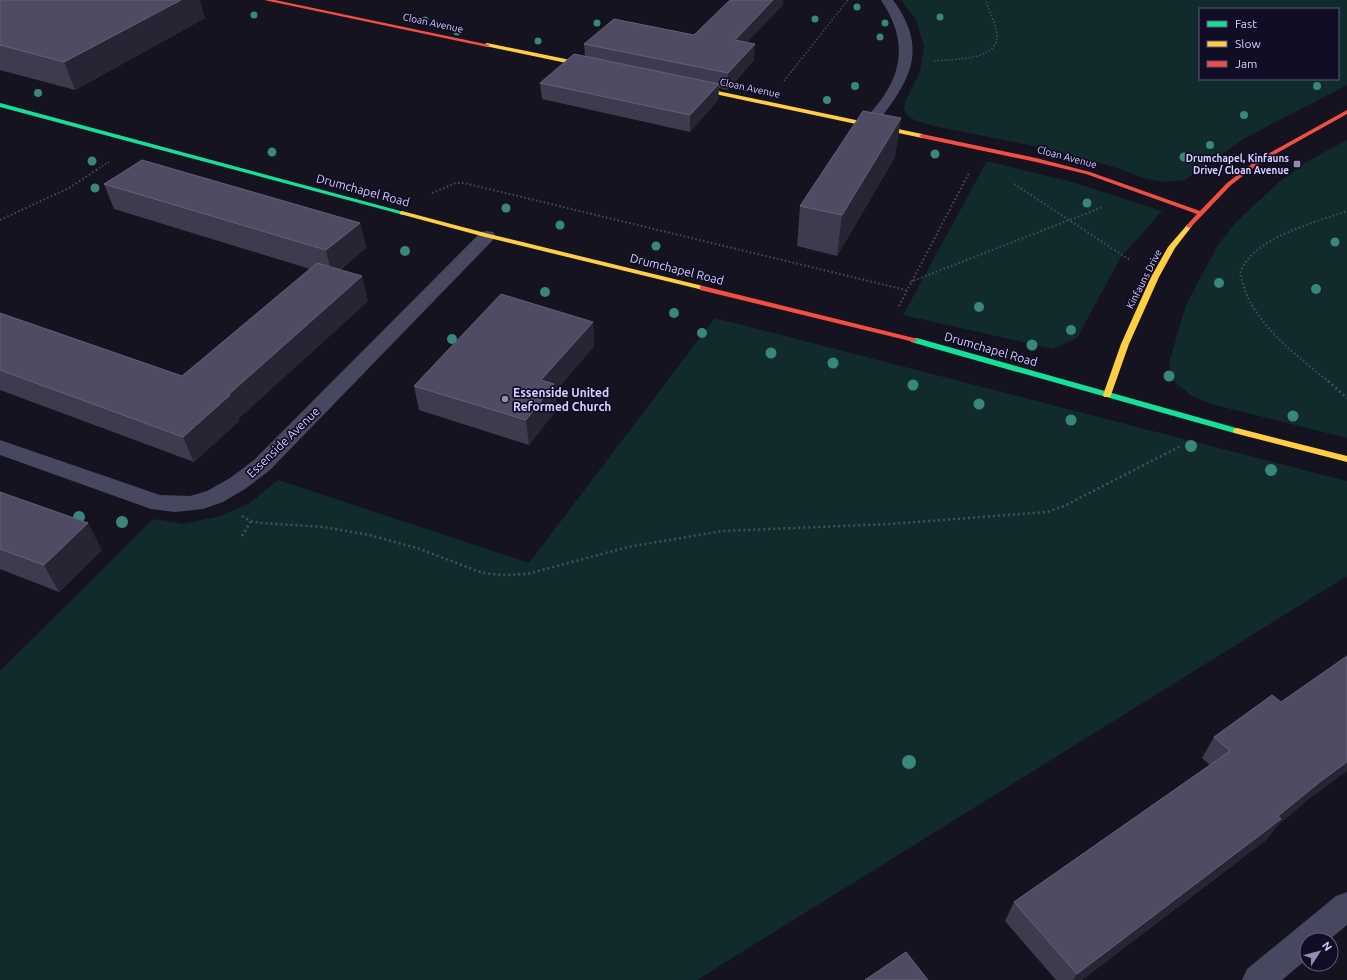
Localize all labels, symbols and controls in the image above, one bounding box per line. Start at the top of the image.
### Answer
legend [1199,8,1339,80]
street label: Cloan Avenue [402,11,464,35]
text: Fast [1235,17,1257,30]
text: Slow [1235,37,1261,50]
text: Jam [1235,57,1257,70]
street label: Cloan Avenue [719,76,781,100]
street label: Cloan Avenue [1036,144,1098,170]
place label: Drumchapel, Kinfauns Drive/ Cloan Avenue [1186,153,1289,176]
marker: Drumchapel, Kinfauns Drive/ Cloan Avenue [1292,159,1302,169]
street label: Drumchapel Road [315,171,411,209]
street label: Kinfauns Drive [1124,248,1164,310]
street label: Drumchapel Road [629,251,725,287]
street label: Drumchapel Road [943,330,1039,368]
place label: Essenside United Reformed Church [513,386,611,413]
marker: Essenside United Reformed Church [500,394,510,404]
street label: Essenside Avenue [244,404,322,480]
north arrow [1299,932,1339,972]
text: N [1320,939,1334,953]

